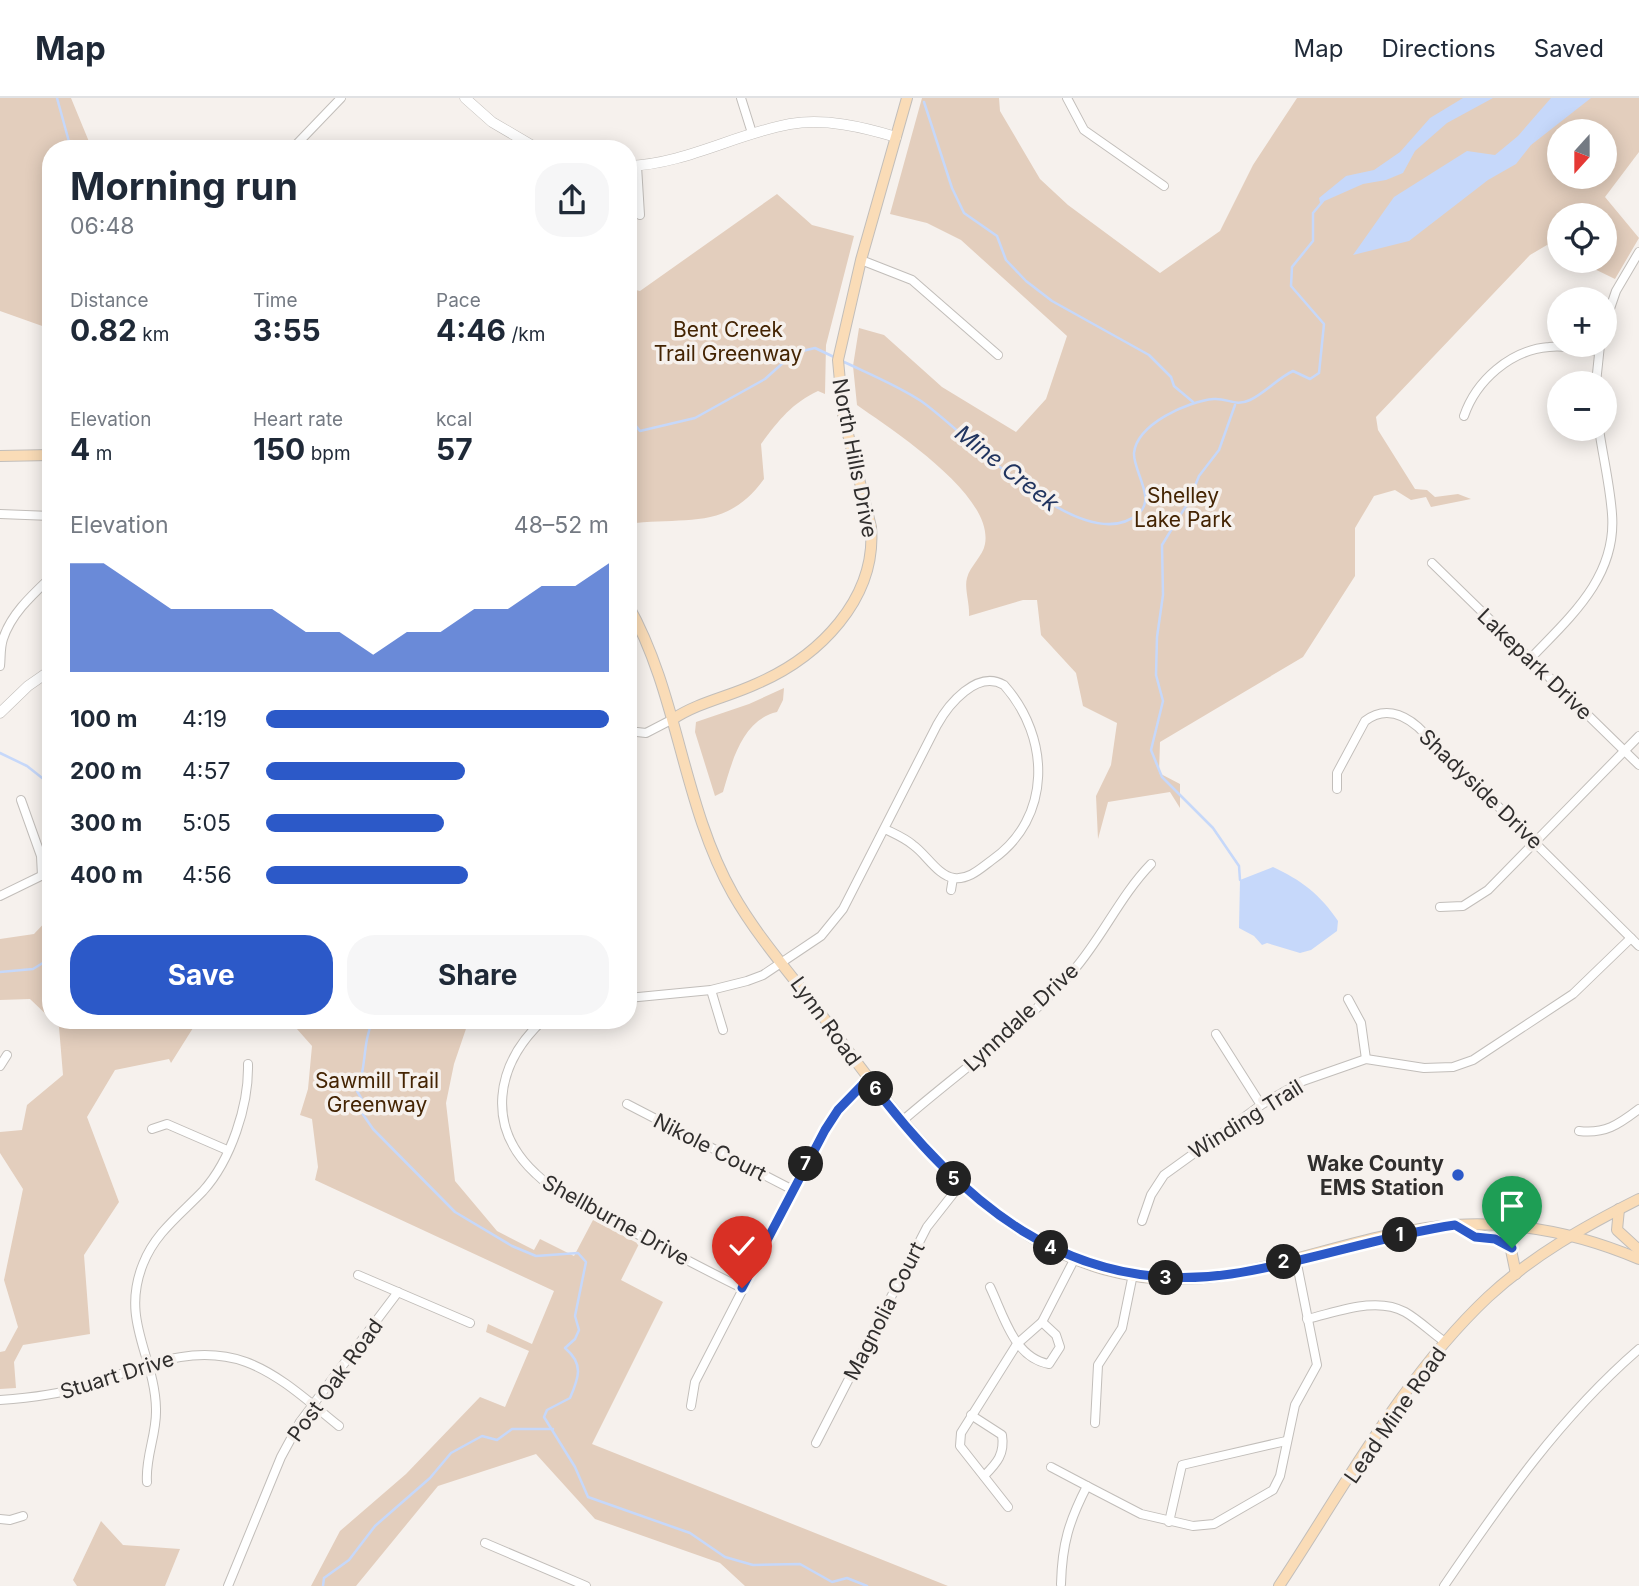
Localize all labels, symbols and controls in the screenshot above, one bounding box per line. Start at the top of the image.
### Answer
text: Map [35,28,106,68]
text: Map [1294,34,1343,63]
text: Directions [1381,34,1496,63]
text: Saved [1534,34,1604,63]
north arrow [1547,119,1617,189]
map controls [1547,119,1617,441]
text: Morning run [70,163,298,209]
button: share [535,163,609,237]
button: locate [1547,203,1617,273]
text: 06:48 [70,212,135,240]
button: + [1547,287,1617,357]
text: Distance [70,289,148,312]
text: Time [253,289,298,312]
text: Pace [436,289,481,312]
text: 0.82 [70,312,137,348]
text: 3:55 [253,312,321,348]
text: 4:46 [436,312,506,348]
park label: Bent Creek Trail Greenway [654,317,803,366]
text: km [137,323,169,346]
text: /km [506,323,545,346]
button: − [1547,371,1617,441]
street label: North Hills Drive [827,376,883,540]
text: Elevation [70,408,151,431]
text: Heart rate [253,408,343,431]
text: kcal [436,408,472,431]
water label: Mine Creek [950,419,1065,517]
text: 4 [70,431,90,467]
text: 150 [253,431,305,467]
text: 57 [436,431,473,467]
text: m [90,442,112,465]
text: bpm [305,442,351,465]
park label: Shelley Lake Park [1134,483,1232,532]
text: Elevation [70,511,169,539]
text: 48–52 m [514,511,609,539]
street label: Lakepark Drive [1473,603,1597,725]
text: 100 m [70,705,137,733]
text: 4:19 [182,705,227,733]
street label: Shadyside Drive [1414,724,1548,854]
text: 200 m [70,757,142,785]
text: 4:57 [182,757,230,785]
text: 300 m [70,809,142,837]
text: 5:05 [182,809,231,837]
text: 400 m [70,861,143,889]
text: 4:56 [182,861,232,889]
button: Save [70,935,333,1015]
button: Share [347,935,609,1015]
street label: Lynndale Drive [959,958,1083,1076]
street label: Lynn Road [785,972,867,1070]
park label: Sawmill Trail Greenway [315,1068,439,1117]
pin: 6 [858,1072,894,1107]
street label: Winding Trail [1184,1074,1308,1164]
text: 6 [869,1077,882,1100]
street label: Nikole Court [649,1108,771,1186]
pin: 7 [788,1146,824,1182]
place label: Wake County EMS Station [1307,1151,1444,1200]
text: 7 [800,1152,811,1175]
pin: 5 [936,1162,972,1196]
text: 5 [947,1167,960,1190]
marker: Wake County EMS Station [1450,1167,1466,1183]
street label: Shellburne Drive [538,1169,694,1271]
pin [1482,1176,1542,1248]
icon: arrive [1493,1187,1531,1225]
pin [712,1216,772,1288]
pin: 1 [1382,1218,1418,1252]
text: 1 [1395,1223,1404,1246]
icon: check [723,1227,761,1265]
pin: 4 [1034,1230,1068,1266]
text: 4 [1044,1236,1057,1259]
street label: Magnolia Court [838,1238,930,1384]
pin: 2 [1266,1244,1302,1280]
text: 2 [1278,1250,1289,1273]
pin: 3 [1148,1260,1184,1296]
text: 3 [1159,1266,1172,1289]
street label: Post Oak Road [282,1314,388,1446]
street label: Lead Mine Road [1339,1342,1451,1488]
street label: Stuart Drive [57,1346,177,1404]

